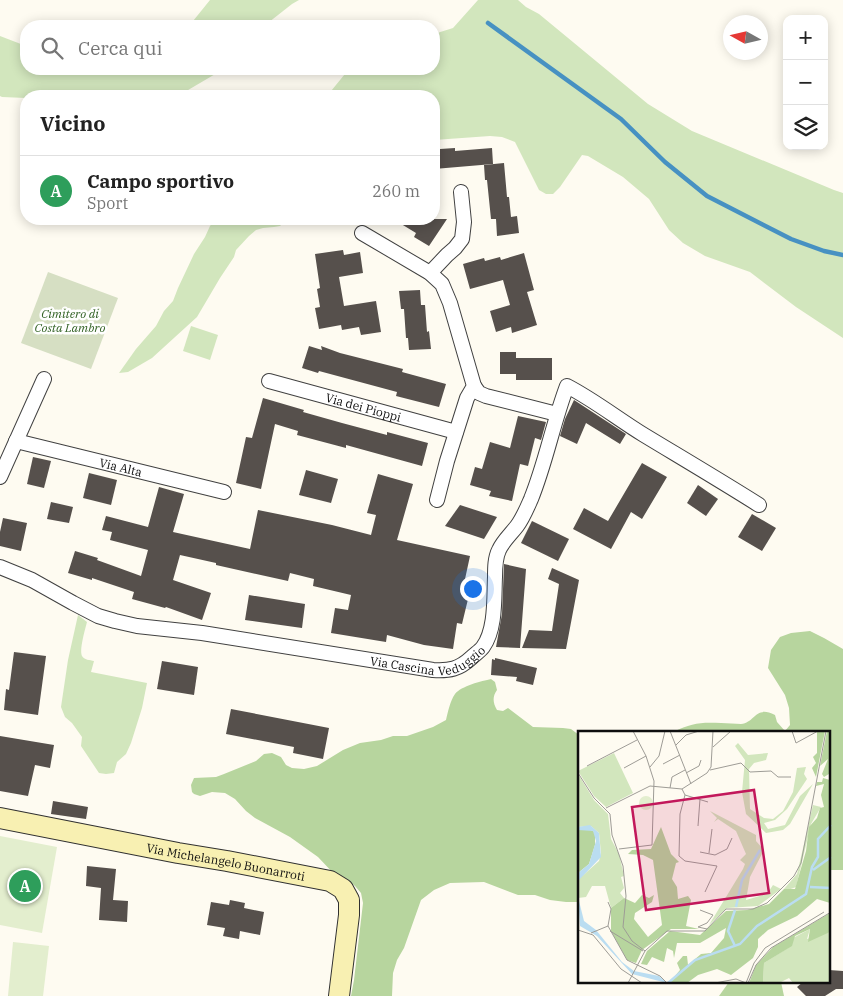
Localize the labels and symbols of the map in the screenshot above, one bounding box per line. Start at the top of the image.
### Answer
north arrow [723,15,768,60]
park label: Cimitero di Costa Lambro [35,306,105,335]
street label: Via dei Pioppi [324,389,403,424]
street label: Via Alta [98,454,144,479]
your location [460,576,486,602]
street label: Via Cascina Veduggio [369,642,488,678]
inset map [578,731,830,984]
street label: Via Michelangelo Buonarroti [145,839,307,884]
pin: A [9,867,41,905]

